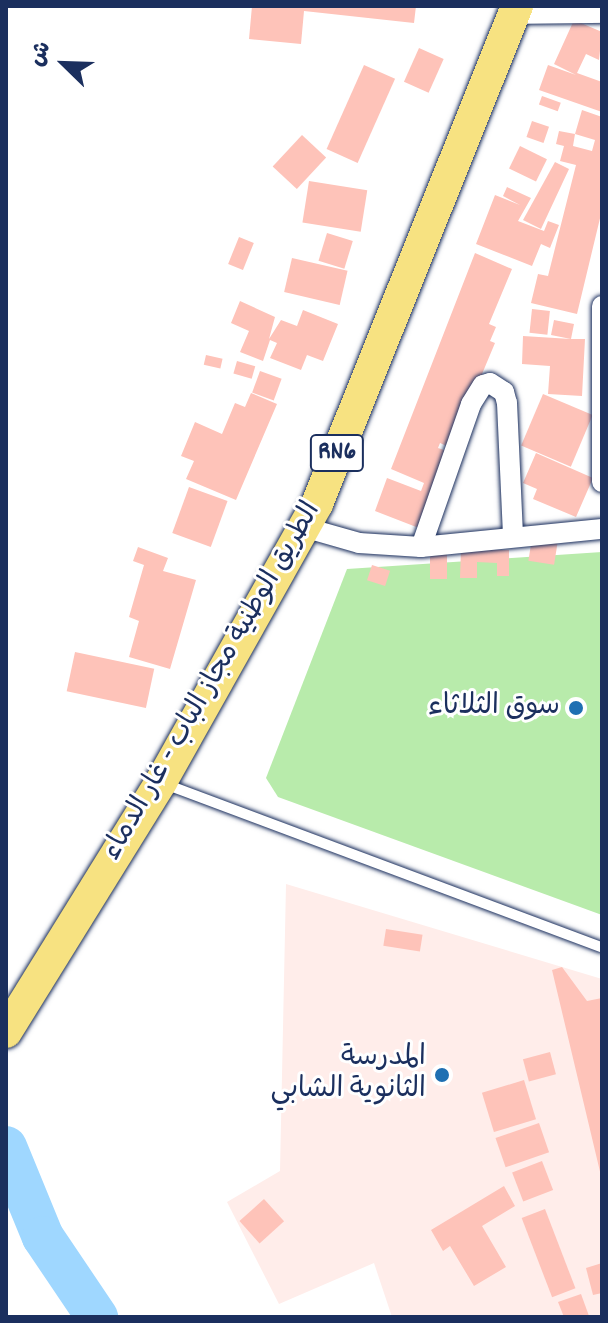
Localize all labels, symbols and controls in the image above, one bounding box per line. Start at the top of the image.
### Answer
north arrow [24,24,104,104]
text: ش [22,37,60,72]
road number: RN6 [309,431,365,475]
street label: الطريق الوطنية مجاز الباب - غار الدماء [96,497,330,867]
place label: سوق الثلاثاء [428,691,560,725]
marker: سوق الثلاثاء [567,699,585,717]
place label: المدرسة الثانوية الشابي [270,1042,426,1108]
marker: المدرسة الثانوية الشابي [433,1066,451,1084]

